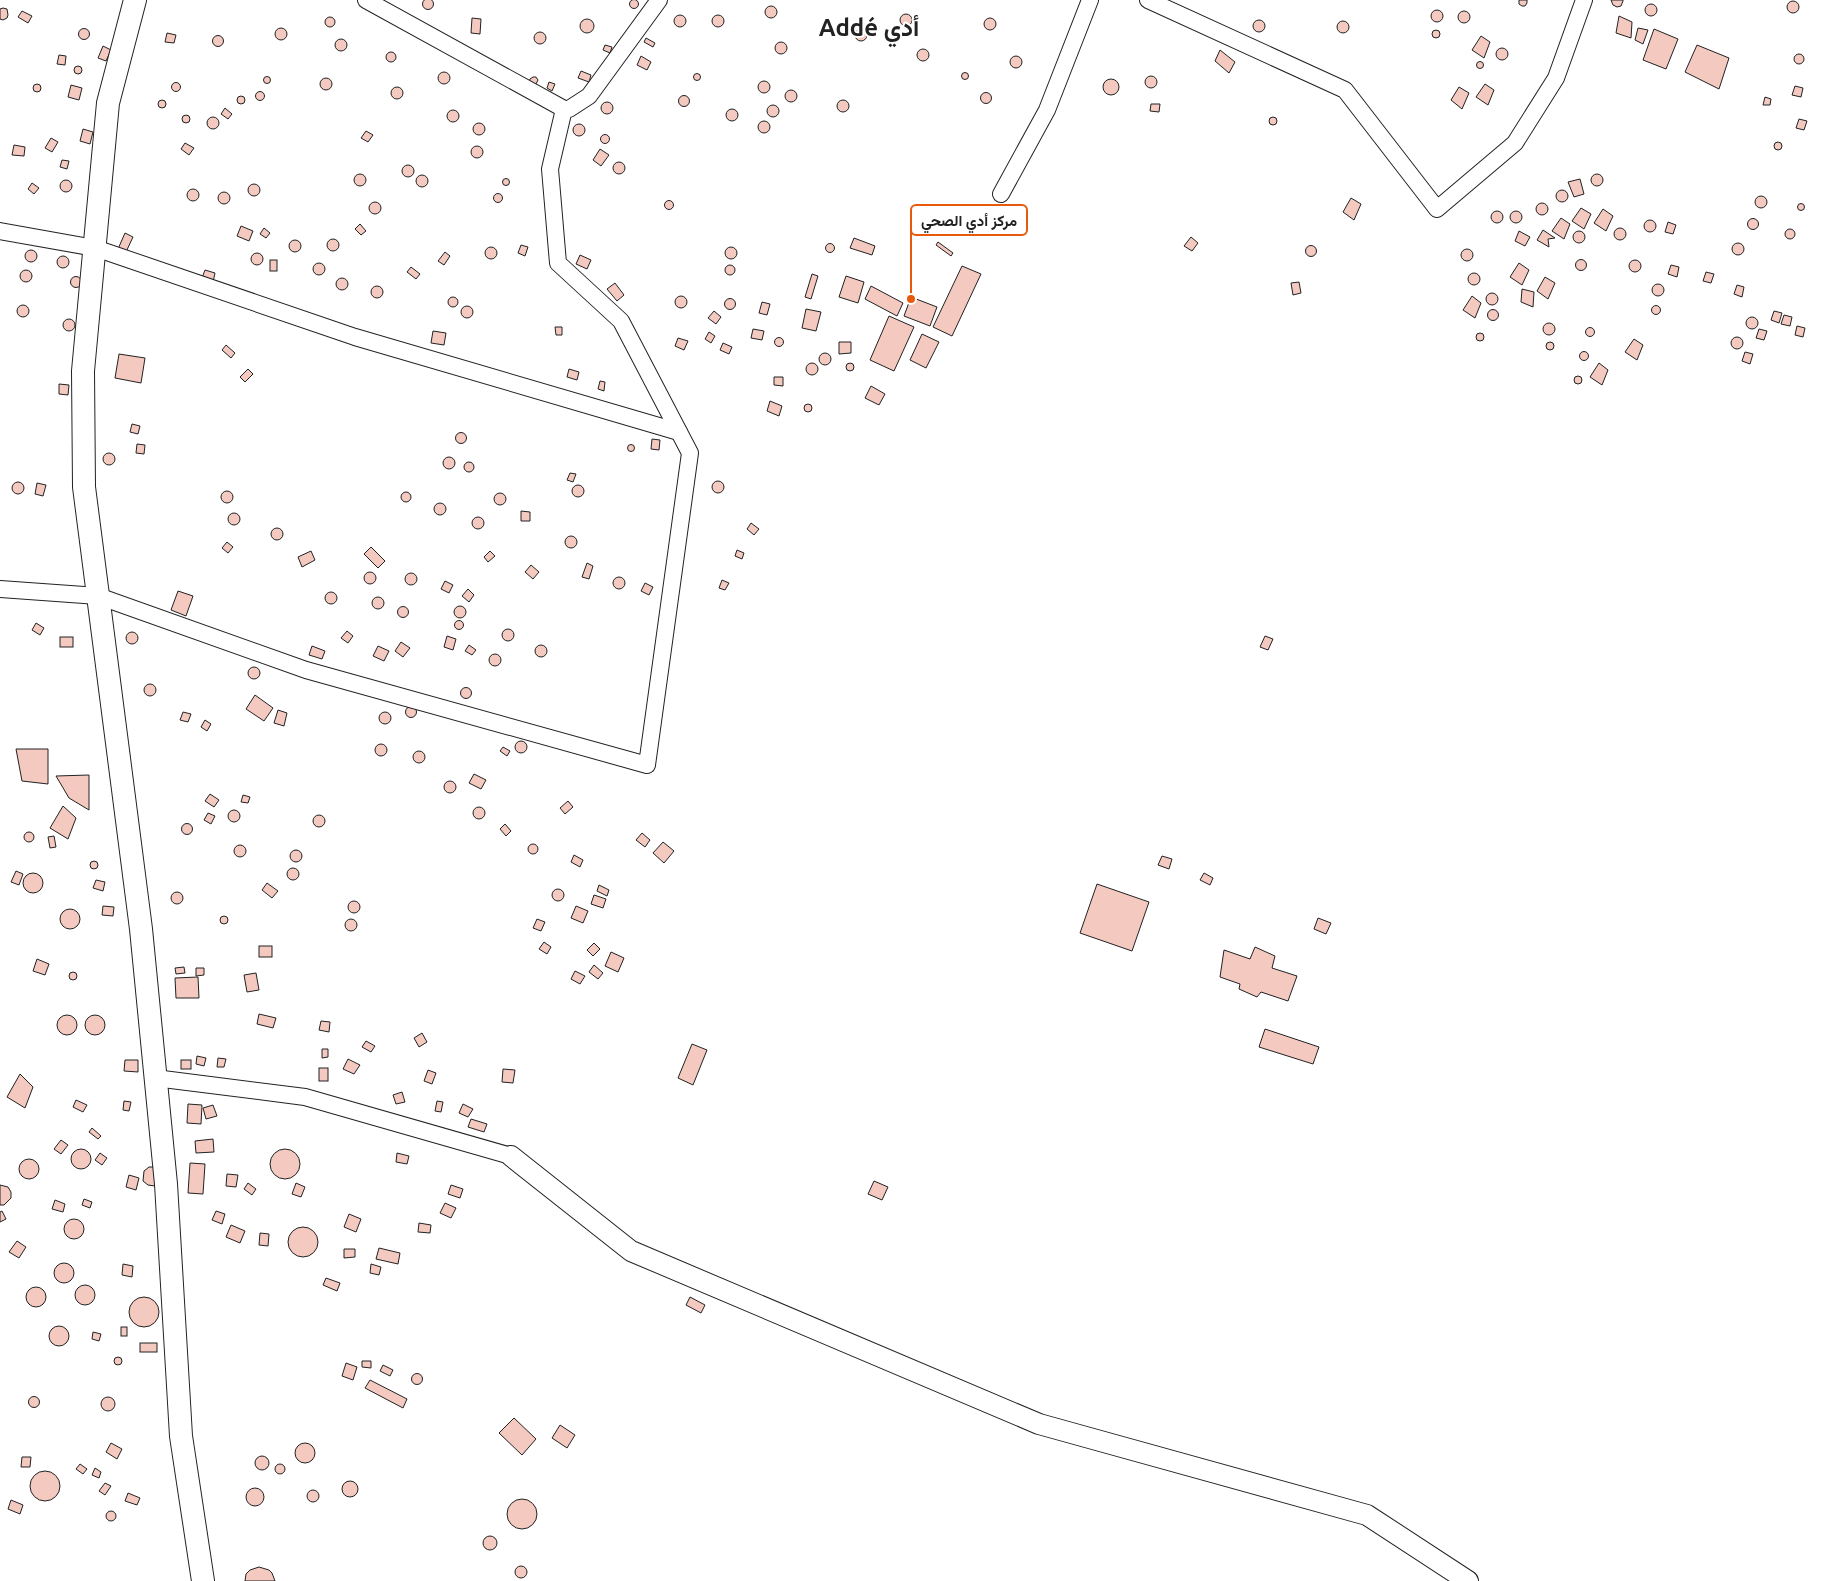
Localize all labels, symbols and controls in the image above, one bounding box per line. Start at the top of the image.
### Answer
district label: Addé أدي [819,14,919,48]
callout: مركز أدي الصحي [911,205,1027,235]
text: مركز أدي الصحي [921,212,1017,234]

